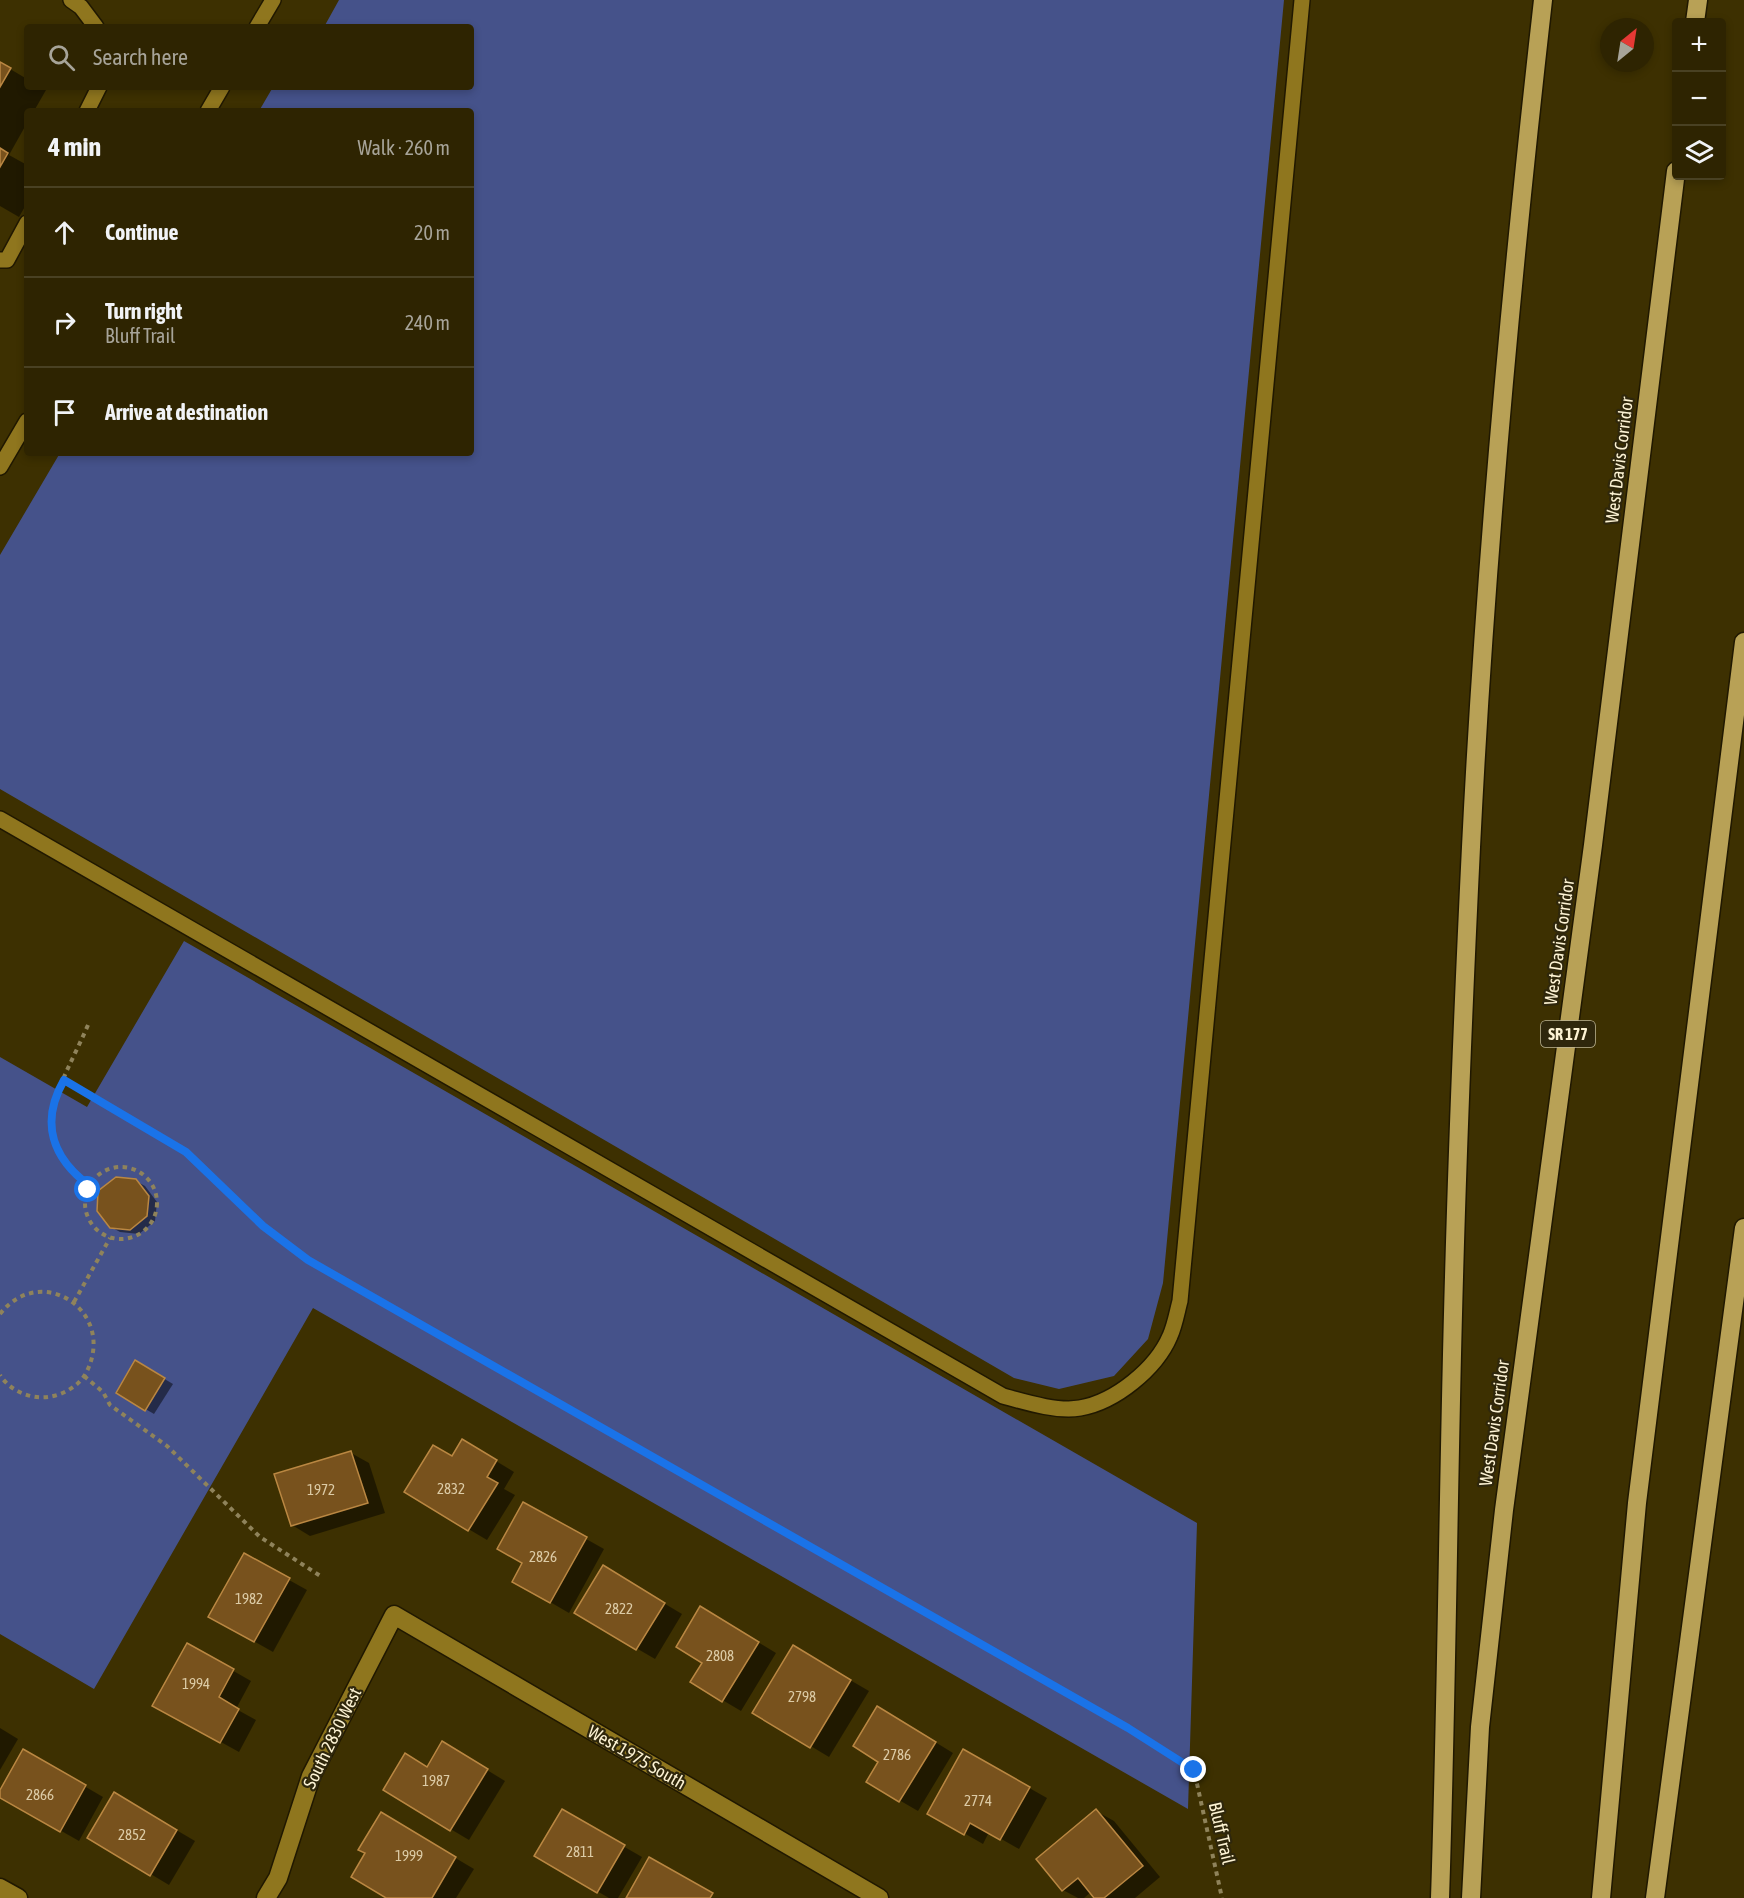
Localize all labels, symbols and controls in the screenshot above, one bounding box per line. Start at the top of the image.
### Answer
north arrow [1600,18,1654,72]
map controls [1672,18,1726,180]
button: + [1672,18,1726,72]
search box [24,24,474,90]
icon: search [45,41,78,74]
text: Search here [93,44,188,70]
button: − [1672,72,1726,126]
button: layers [1672,126,1726,180]
text: 4 min [48,132,101,162]
text: Walk · 260 m [358,136,450,159]
icon: ahead [48,216,81,249]
text: Continue [105,219,179,245]
text: 20 m [414,221,450,244]
text: Turn right [105,298,182,324]
icon: right [48,306,81,339]
text: 240 m [405,311,450,334]
text: Bluff Trail [105,324,175,347]
street label: West Davis Corridor [1601,395,1637,524]
icon: arrive [48,396,81,429]
text: Arrive at destination [105,399,268,425]
street label: West Davis Corridor [1540,877,1578,1006]
road number: SR 177 [1541,1021,1595,1047]
route start [74,1176,100,1202]
street label: West Davis Corridor [1475,1358,1513,1487]
house number: 2832 [437,1480,465,1497]
house number: 1972 [307,1481,335,1498]
house number: 2826 [529,1548,557,1565]
house number: 1982 [235,1590,263,1607]
house number: 2822 [605,1600,633,1617]
house number: 2808 [706,1647,734,1664]
house number: 1994 [182,1675,210,1692]
street label: South 2830 West [299,1684,365,1792]
house number: 2798 [788,1688,816,1705]
street label: West 1975 South [584,1721,690,1793]
house number: 2786 [883,1746,911,1763]
route end [1180,1756,1206,1782]
house number: 1987 [422,1772,450,1789]
house number: 2866 [26,1786,54,1803]
house number: 2774 [964,1792,992,1809]
street label: Bluff Trail [1205,1800,1239,1866]
house number: 2852 [118,1826,146,1843]
house number: 2811 [566,1843,594,1860]
house number: 1999 [395,1847,423,1864]

